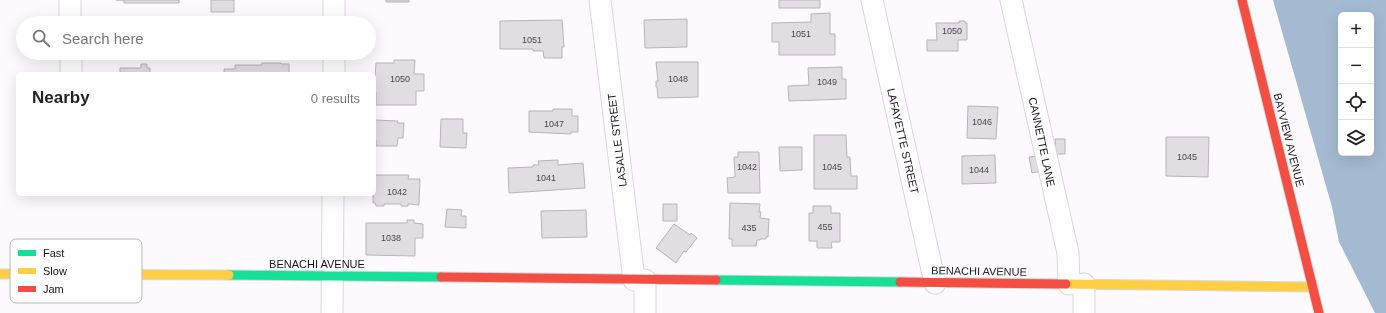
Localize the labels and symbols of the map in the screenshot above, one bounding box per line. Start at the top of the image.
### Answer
house number: 1050 [942,26,962,36]
house number: 1051 [791,29,811,39]
house number: 1051 [522,35,542,45]
house number: 1050 [390,74,410,84]
house number: 1048 [668,74,688,84]
house number: 1049 [817,77,837,87]
street label: LAFAYETTE STREET [885,87,921,195]
street label: LASALLE STREET [605,92,629,187]
street label: BAYVIEW AVENUE [1272,92,1306,188]
street label: CANNETTE LANE [1027,96,1057,188]
house number: 1046 [972,117,992,127]
house number: 1047 [544,119,564,129]
house number: 1045 [1177,152,1197,162]
house number: 1042 [737,162,757,172]
house number: 1045 [822,162,842,172]
house number: 1044 [969,165,989,175]
house number: 1041 [536,173,556,183]
house number: 1042 [387,187,407,197]
house number: 455 [817,222,833,232]
house number: 435 [741,223,757,233]
house number: 1038 [381,233,401,243]
legend [10,239,142,303]
text: Fast [43,247,64,259]
street label: BENACHI AVENUE [269,258,365,270]
street label: BENACHI AVENUE [931,264,1027,278]
text: Slow [43,265,67,277]
text: Jam [43,283,64,295]

